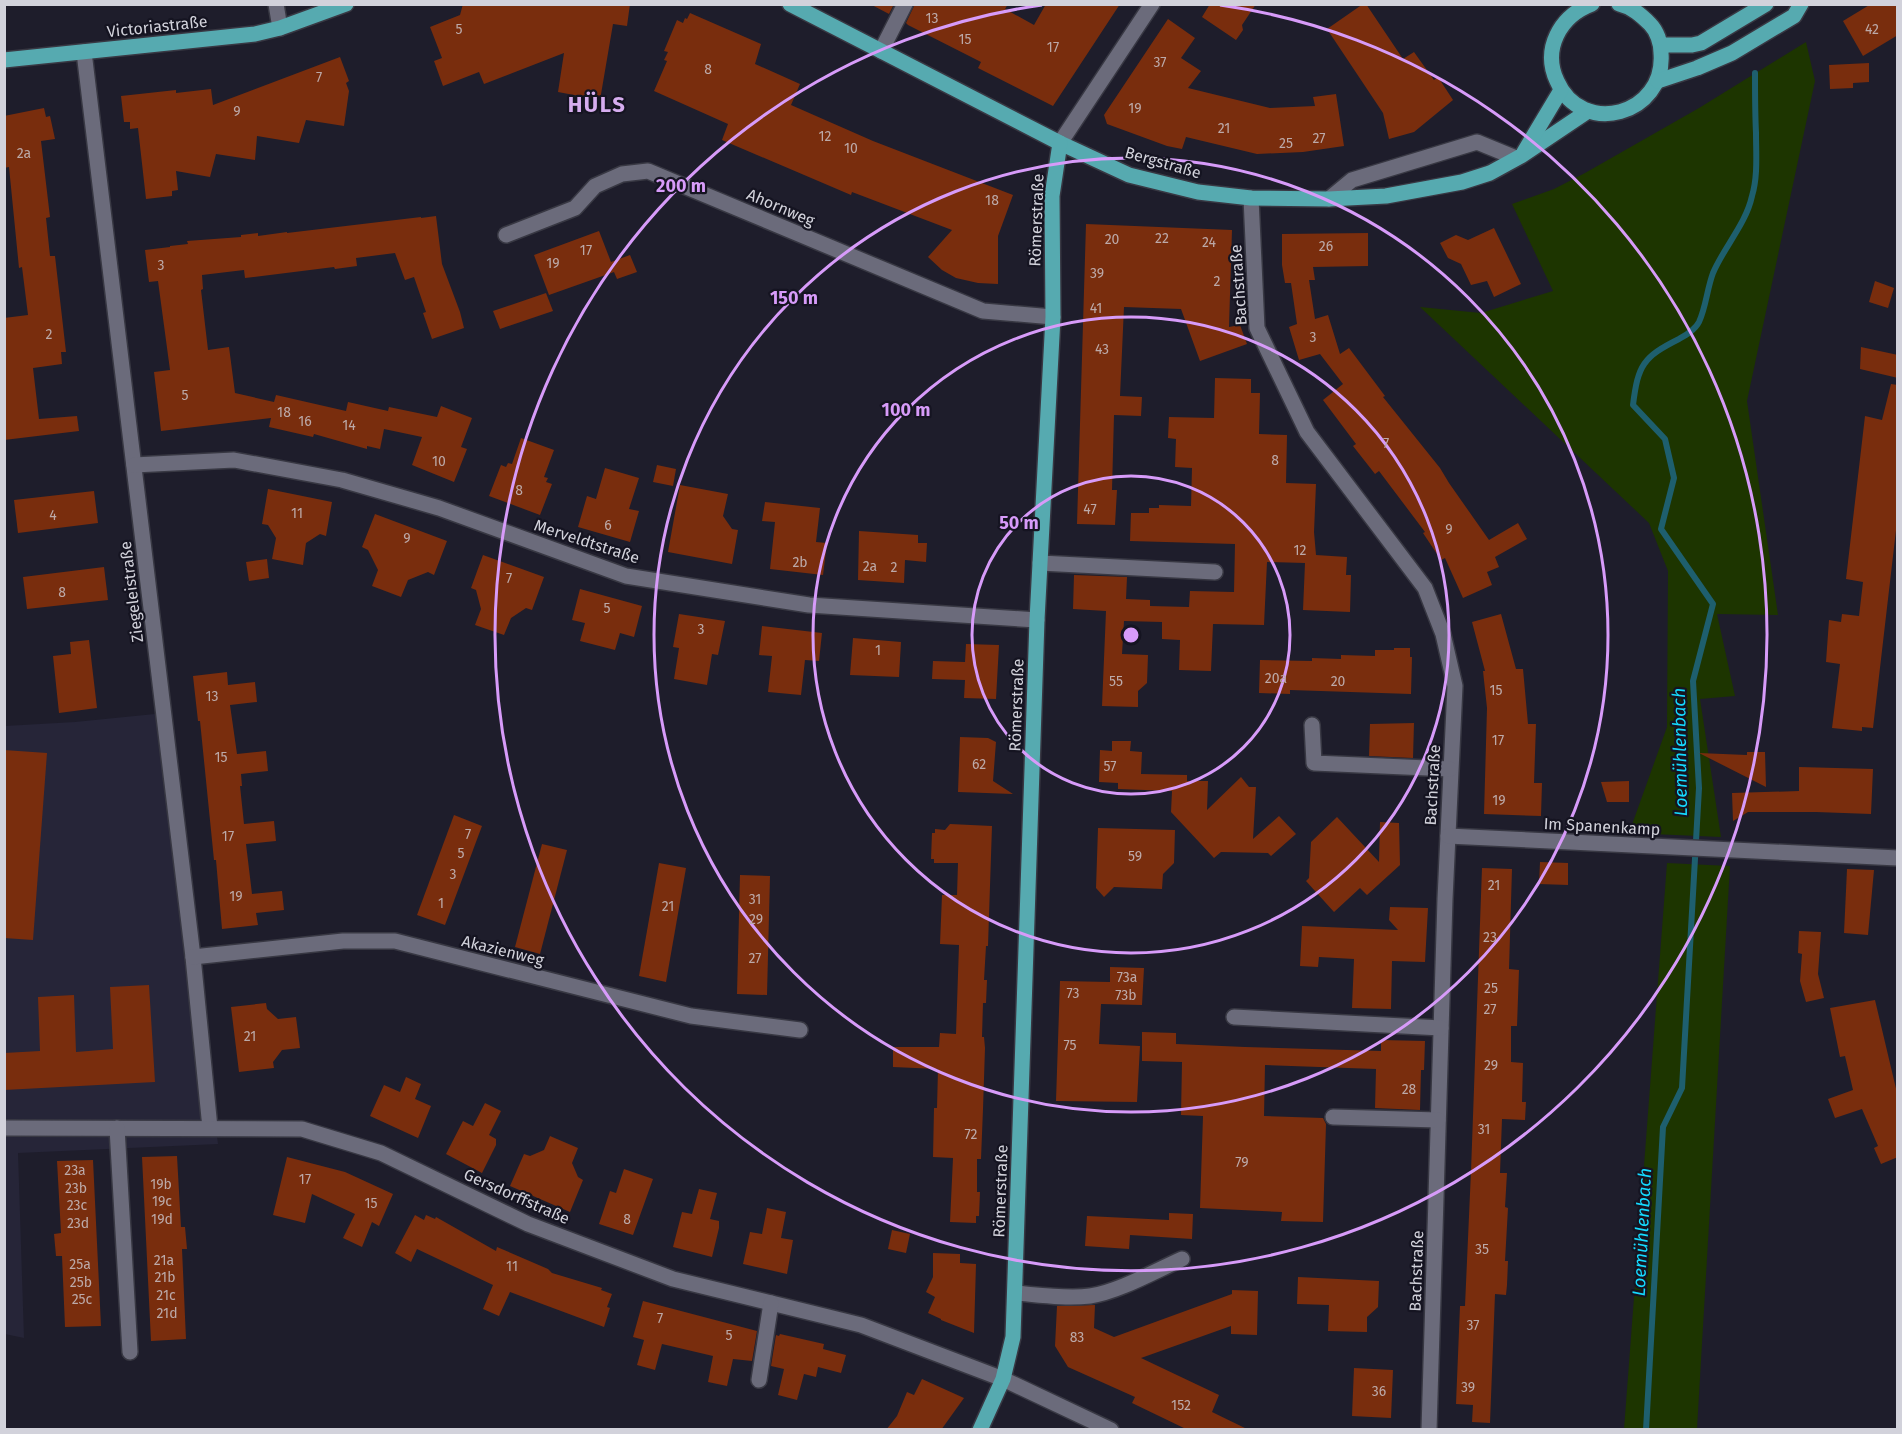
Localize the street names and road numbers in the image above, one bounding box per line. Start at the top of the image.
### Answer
street label: Victoriastraße [106,12,208,41]
street label: Bergstraße [1123,143,1203,182]
street label: Römerstraße [1025,173,1048,267]
street label: Ahornweg [744,185,818,231]
street label: Bachstraße [1226,244,1251,326]
street label: Merveldtstraße [532,516,642,567]
street label: Ziegeleistraße [116,540,147,644]
street label: Römerstraße [1005,658,1028,752]
street label: Bachstraße [1421,744,1444,826]
street label: Im Spanenkamp [1543,814,1661,839]
street label: Akazienweg [460,931,547,970]
street label: Römerstraße [989,1144,1012,1238]
street label: Gersdorffstraße [461,1165,573,1228]
street label: Bachstraße [1406,1230,1427,1312]

